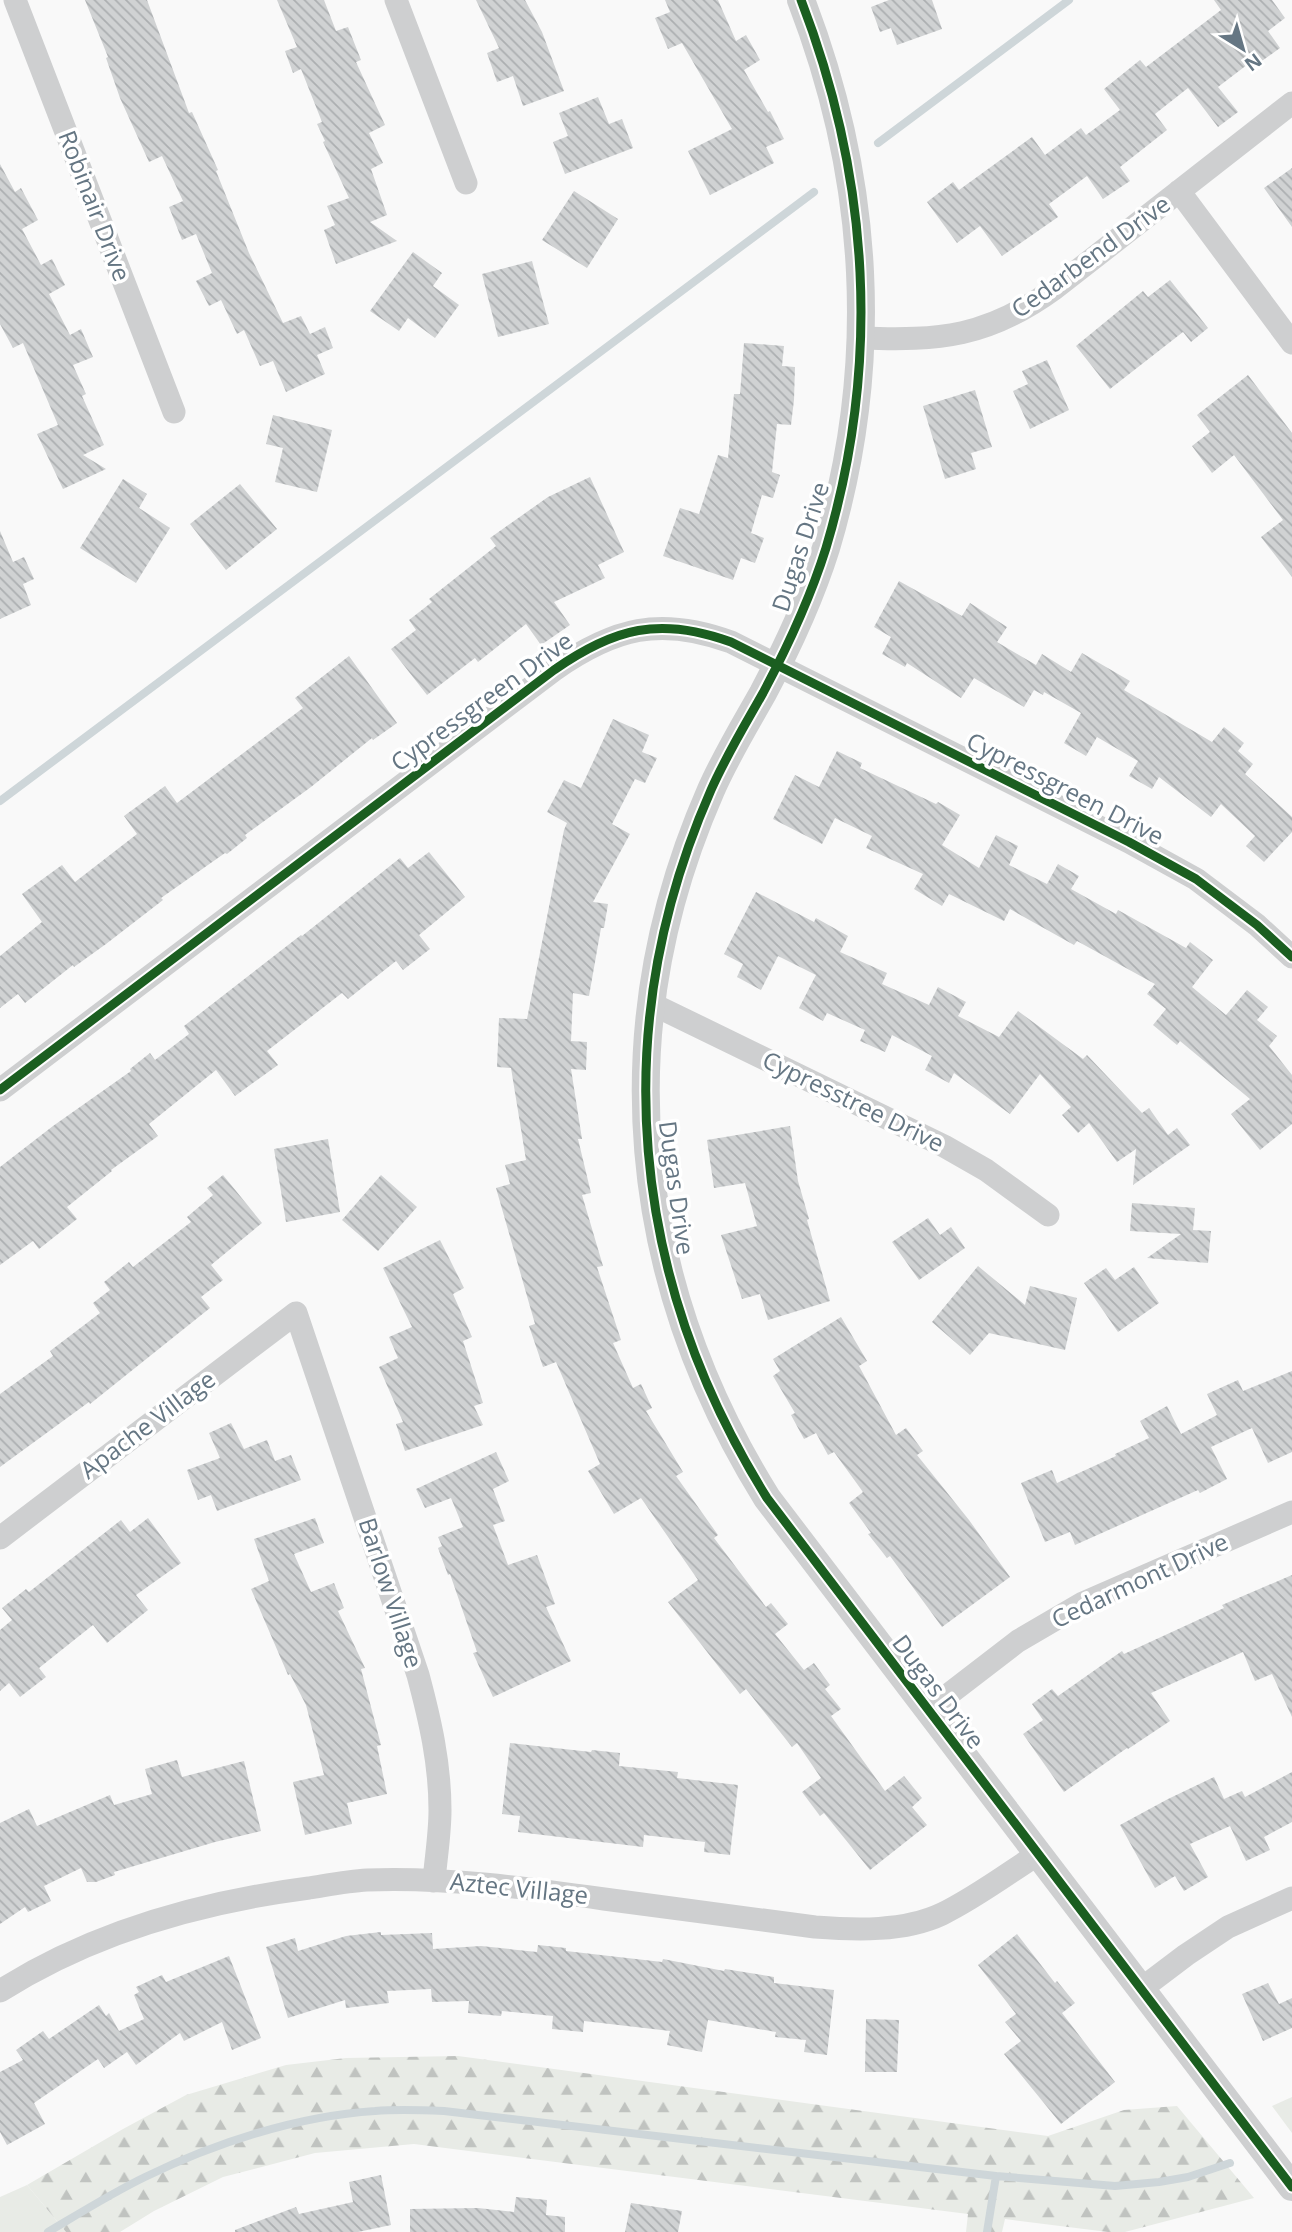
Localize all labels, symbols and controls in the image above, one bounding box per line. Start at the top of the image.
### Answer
north arrow [1208,14,1278,84]
text: N [1239,48,1267,78]
street label: Robinair Drive [52,125,139,286]
street label: Cedarbend Drive [1004,187,1176,325]
street label: Dugas Drive [763,477,836,616]
street label: Cypressgreen Drive [383,624,579,778]
street label: Cypressgreen Drive [961,724,1170,852]
street label: Cypresstree Drive [757,1042,950,1159]
street label: Dugas Drive [652,1119,703,1257]
street label: Apache Village [73,1362,221,1486]
street label: Barlow Village [352,1513,431,1672]
street label: Cedarmont Drive [1046,1524,1233,1635]
street label: Dugas Drive [885,1627,993,1755]
street label: Aztec Village [449,1864,590,1911]

